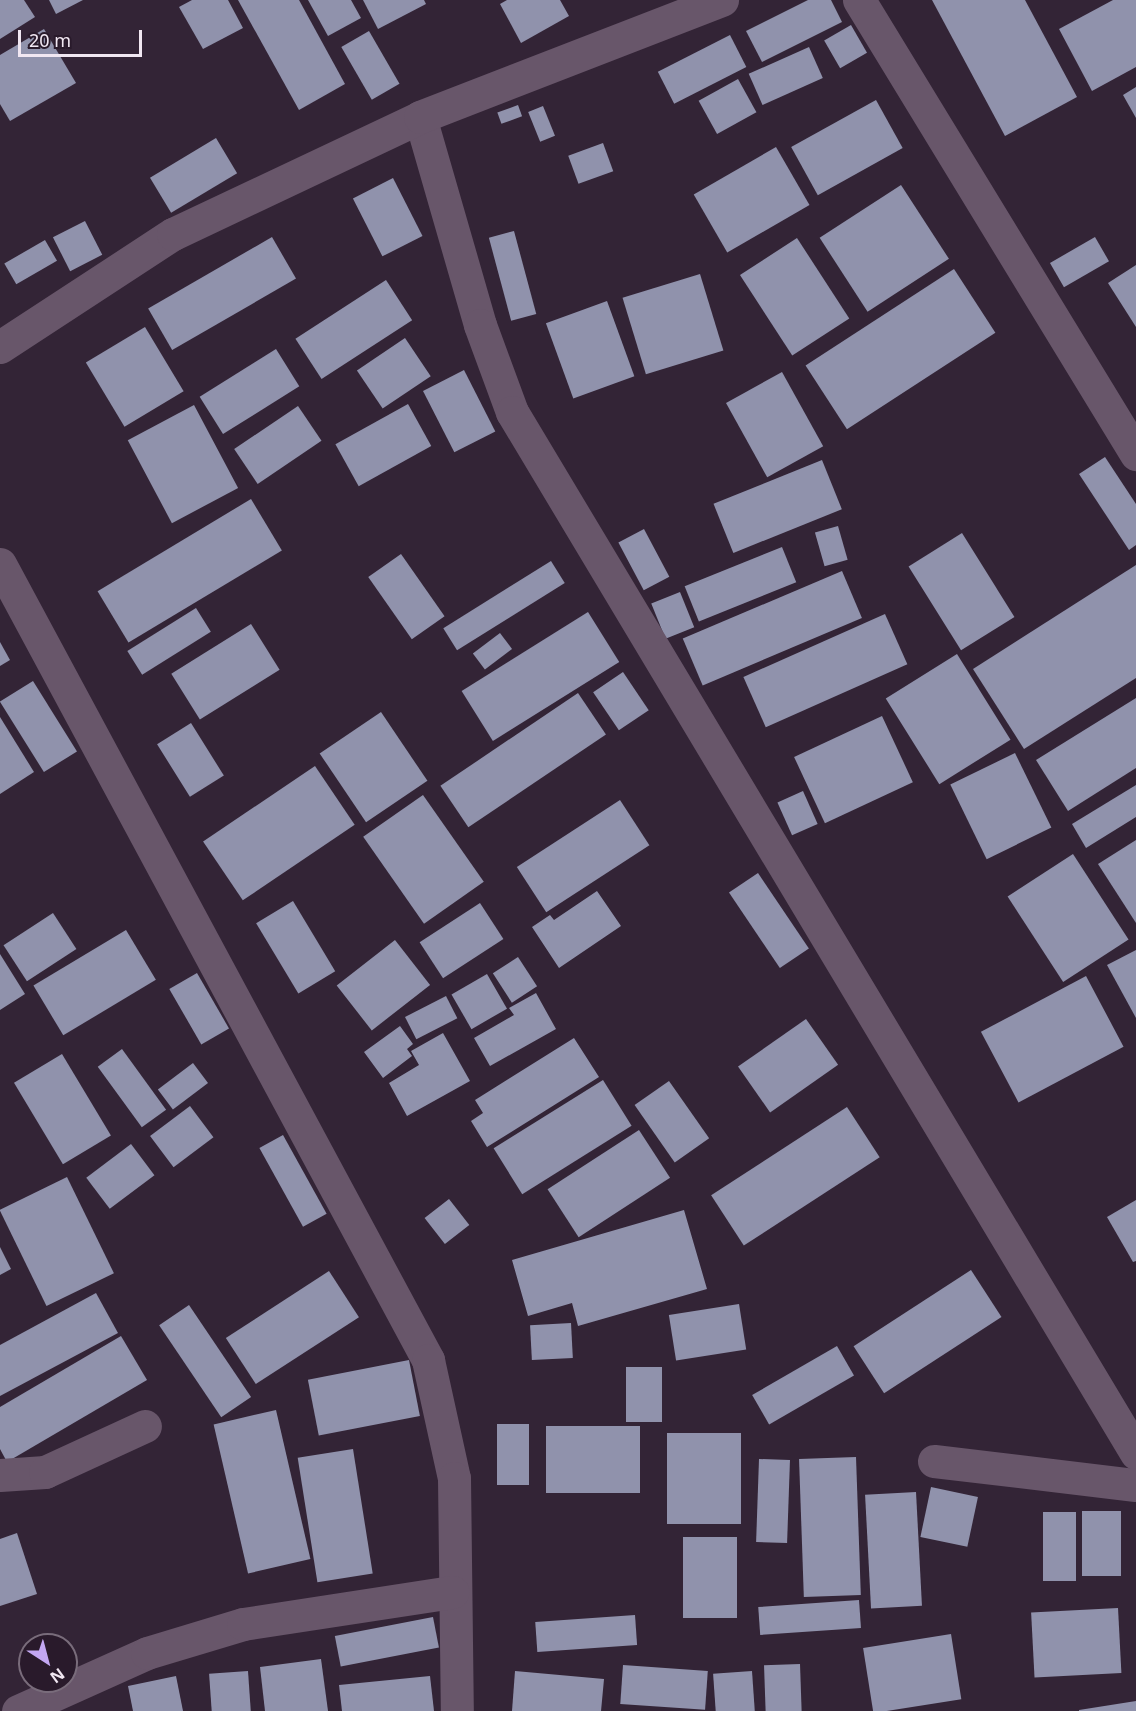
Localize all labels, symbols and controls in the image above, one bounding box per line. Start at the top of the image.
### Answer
scale bar [21,18,146,56]
text: 20 m [29,28,71,52]
north arrow [18,1633,78,1693]
text: N [46,1663,69,1689]

